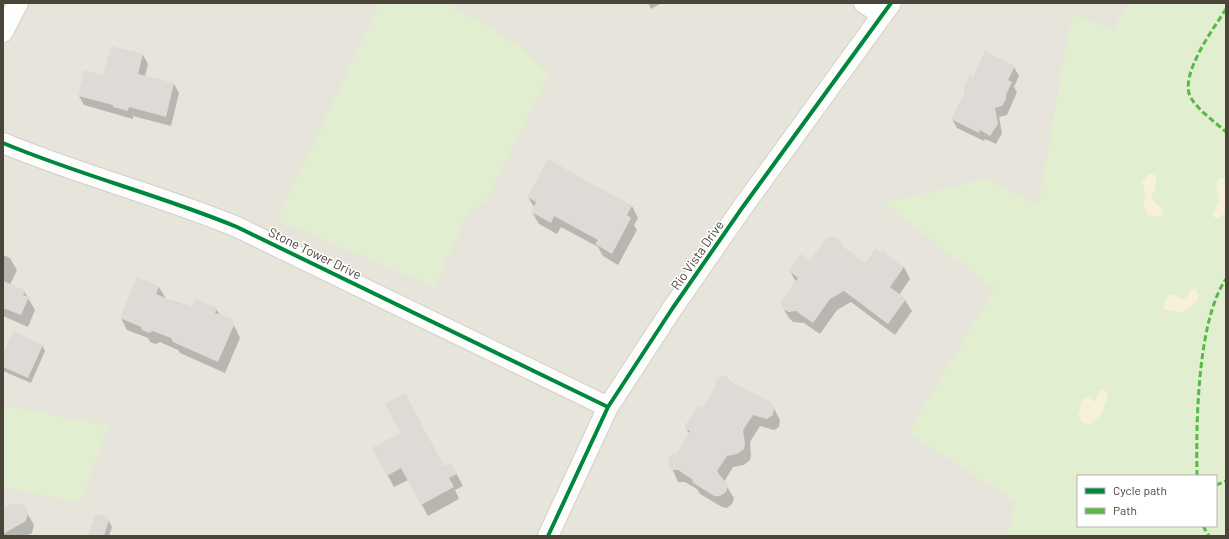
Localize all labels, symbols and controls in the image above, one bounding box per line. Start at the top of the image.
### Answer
street label: Rio Vista Drive [667,217,727,293]
street label: Stone Tower Drive [266,224,364,282]
legend [1077,475,1217,527]
text: Cycle path [1113,483,1167,497]
text: Path [1113,503,1137,517]

